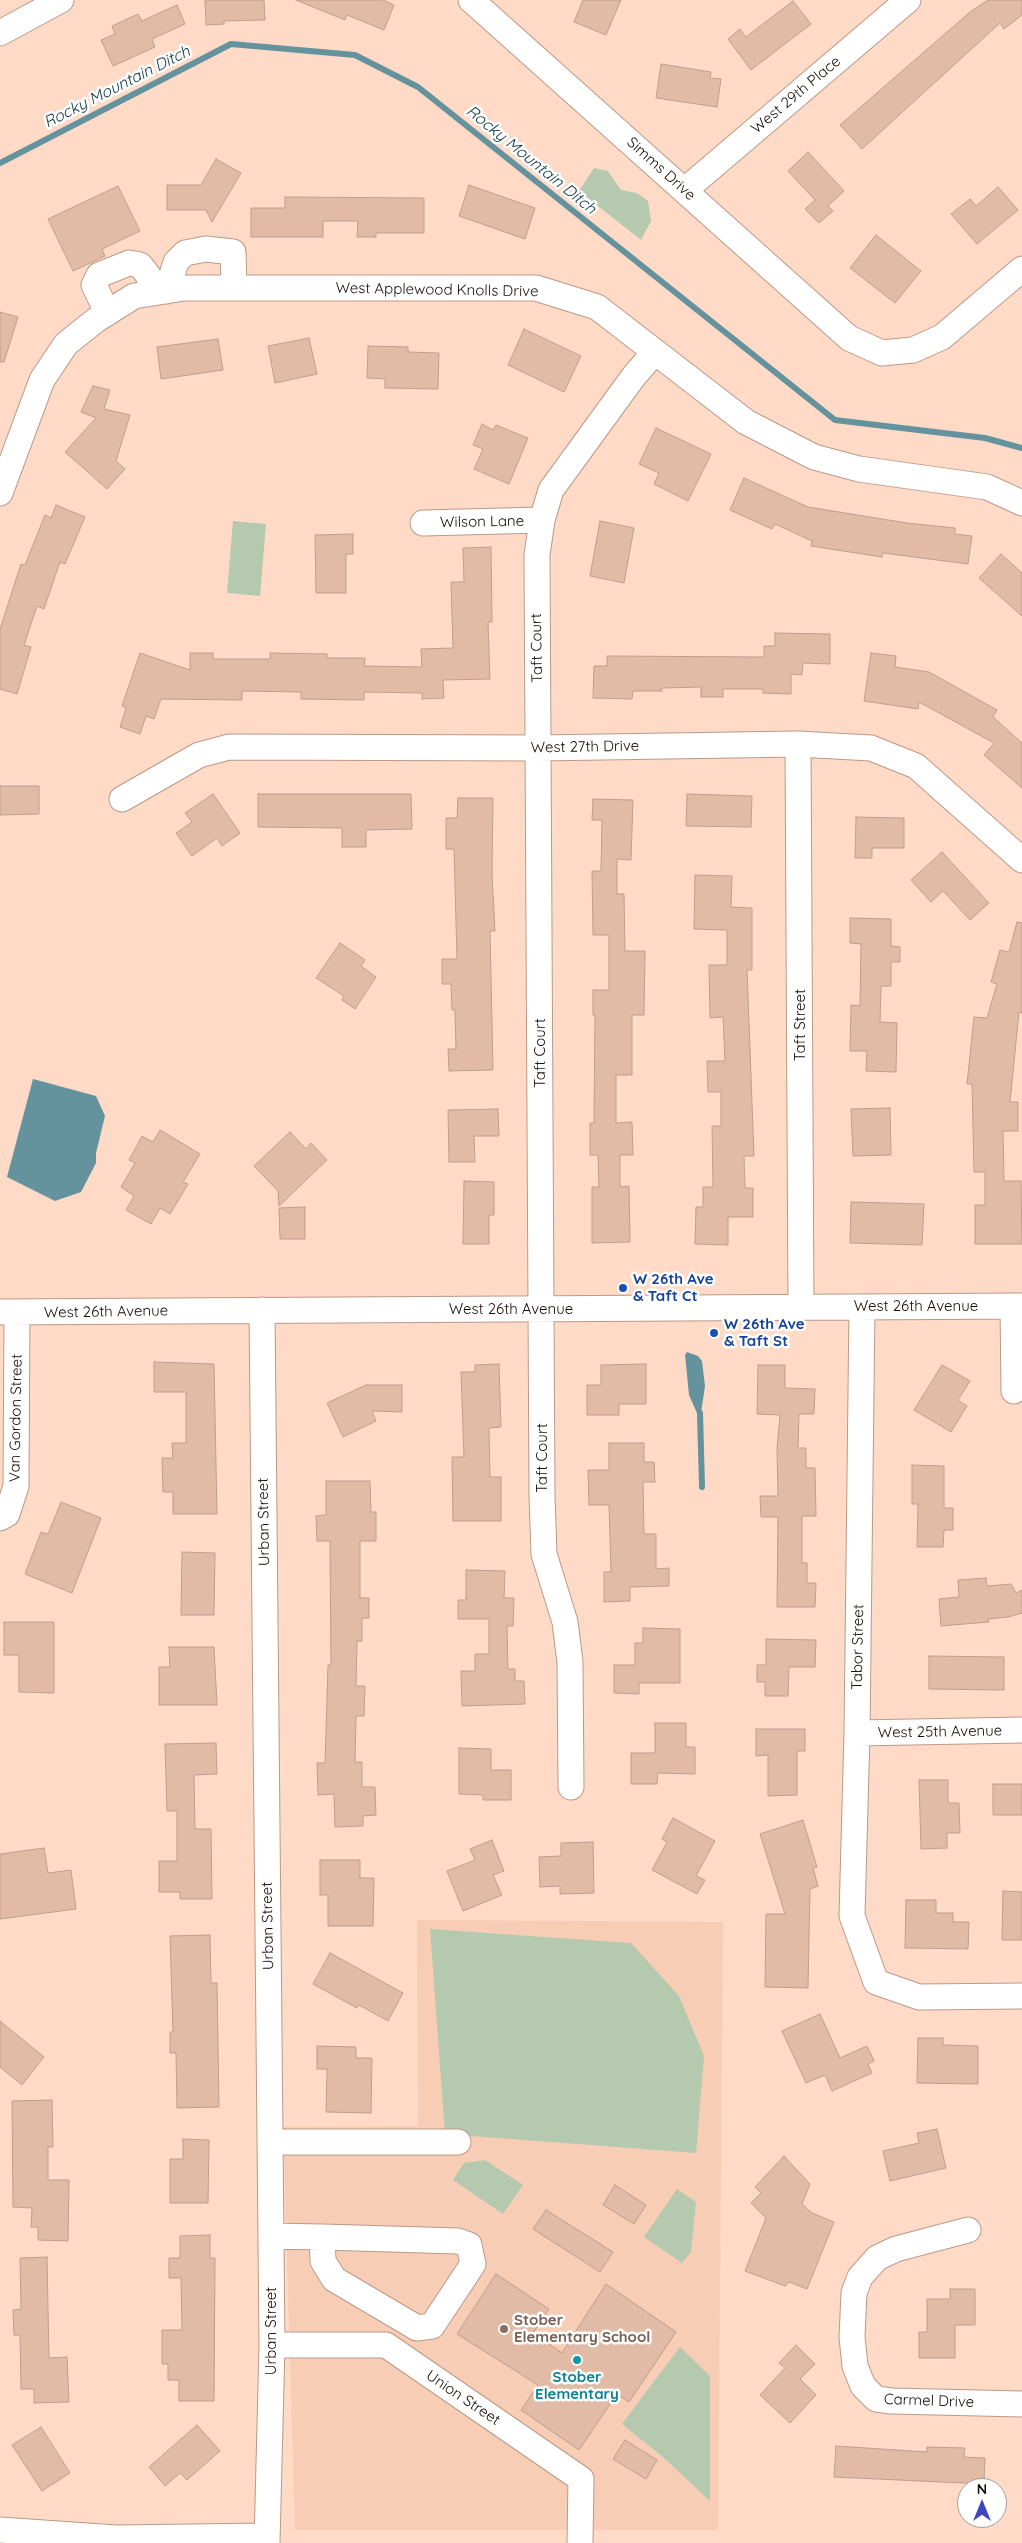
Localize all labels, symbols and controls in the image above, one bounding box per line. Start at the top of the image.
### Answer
water label: Rocky Mountain Ditch [41,42,193,132]
street label: West 29th Place [748,52,844,138]
water label: Rocky Mountain Ditch [462,102,600,218]
street label: Simms Drive [623,133,699,205]
street label: West Applewood Knolls Drive [335,279,539,301]
street label: Wilson Lane [440,512,524,532]
street label: Taft Court [527,613,547,683]
street label: West 27th Drive [531,737,639,757]
street label: Taft Street [791,989,809,1061]
street label: Taft Court [531,1018,549,1088]
place label: W 26th Ave & Taft Ct [633,1270,714,1305]
marker: W 26th Ave & Taft Ct [617,1282,629,1294]
street label: West 26th Avenue [854,1297,978,1315]
street label: West 26th Avenue [449,1300,573,1318]
street label: West 26th Avenue [44,1302,168,1322]
place label: W 26th Ave & Taft St [724,1315,805,1350]
marker: W 26th Ave & Taft St [708,1327,720,1339]
street label: Van Gordon Street [6,1354,26,1482]
street label: Taft Court [533,1423,551,1493]
street label: Urban Street [254,1478,274,1566]
street label: Tabor Street [848,1604,868,1690]
street label: West 25th Avenue [878,1722,1002,1742]
street label: Urban Street [258,1882,278,1970]
street label: Urban Street [262,2287,280,2375]
place label: Stober Elementary School [514,2311,650,2346]
marker: Stober Elementary School [498,2323,510,2335]
marker: Stober Elementary [571,2354,583,2366]
street label: Union Street [423,2367,503,2429]
place label: Stober Elementary [535,2368,619,2403]
street label: Carmel Drive [883,2390,975,2412]
north arrow [957,2478,1007,2528]
text: N [977,2480,987,2498]

